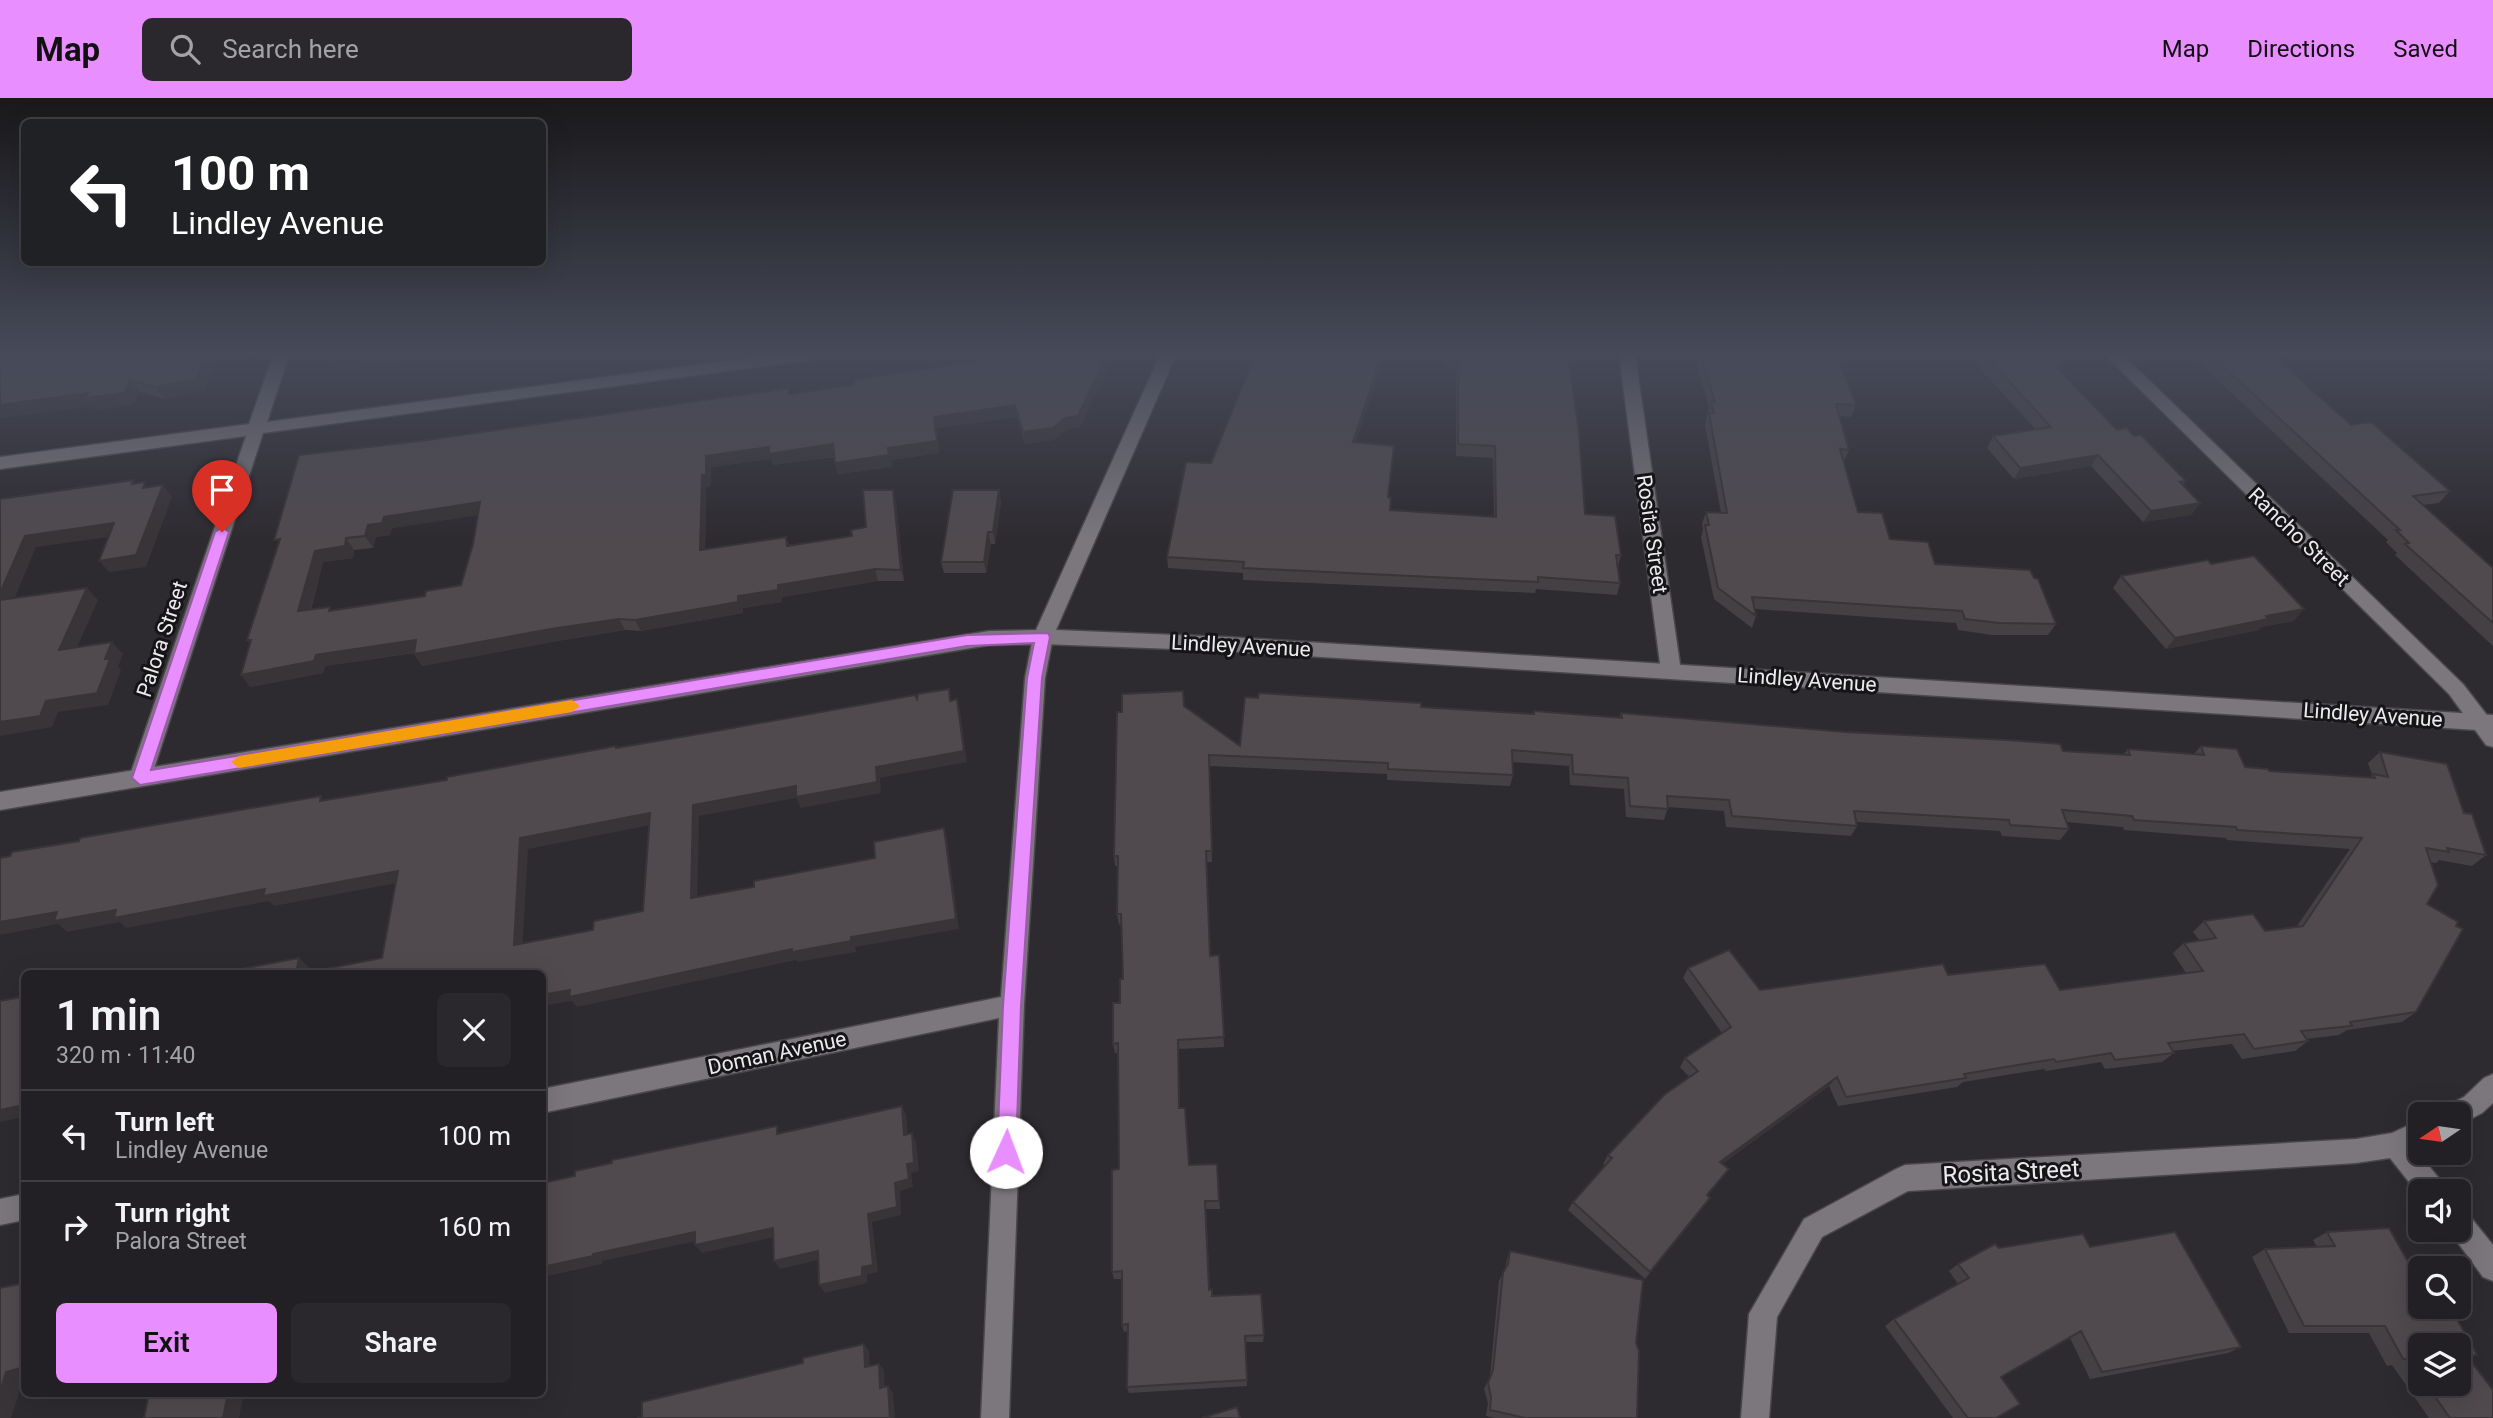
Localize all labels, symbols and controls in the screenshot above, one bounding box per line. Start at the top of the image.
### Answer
search box [142,18,632,81]
text: Map [35,30,100,69]
icon: search [166,30,204,68]
text: Search here [222,34,359,64]
text: Map [2162,35,2209,63]
text: Directions [2247,35,2355,63]
text: Saved [2393,35,2458,63]
text: 100 m [171,145,310,202]
icon: left [56,147,147,238]
text: Lindley Avenue [171,204,384,242]
pin [192,460,252,532]
icon: arrive [203,471,241,509]
street label: Rosita Street [1632,473,1672,595]
street label: Rancho Street [2244,483,2355,591]
street label: Palora Street [132,578,192,700]
street label: Lindley Avenue [1171,630,1311,662]
street label: Lindley Avenue [1736,663,1878,697]
street label: Lindley Avenue [2302,698,2444,732]
text: 1 min [56,991,161,1040]
button: close [437,993,511,1067]
street label: Doman Avenue [706,1027,848,1079]
text: 320 m · 11:40 [56,1042,195,1069]
north arrow [2408,1102,2471,1166]
map controls [2408,1102,2471,1396]
text: Turn left [115,1107,214,1137]
position arrow [969,1115,1043,1189]
icon: left [56,1117,94,1155]
text: 100 m [438,1121,511,1151]
text: Lindley Avenue [115,1137,268,1164]
street label: Rosita Street [1942,1154,2080,1190]
button: sound [2408,1179,2471,1242]
text: Turn right [115,1198,230,1228]
icon: right [56,1208,94,1246]
text: 160 m [438,1212,511,1242]
text: Palora Street [115,1228,247,1255]
button: search [2408,1256,2471,1319]
button: Exit [56,1303,277,1383]
button: Share [291,1303,511,1383]
button: layers [2408,1333,2471,1396]

